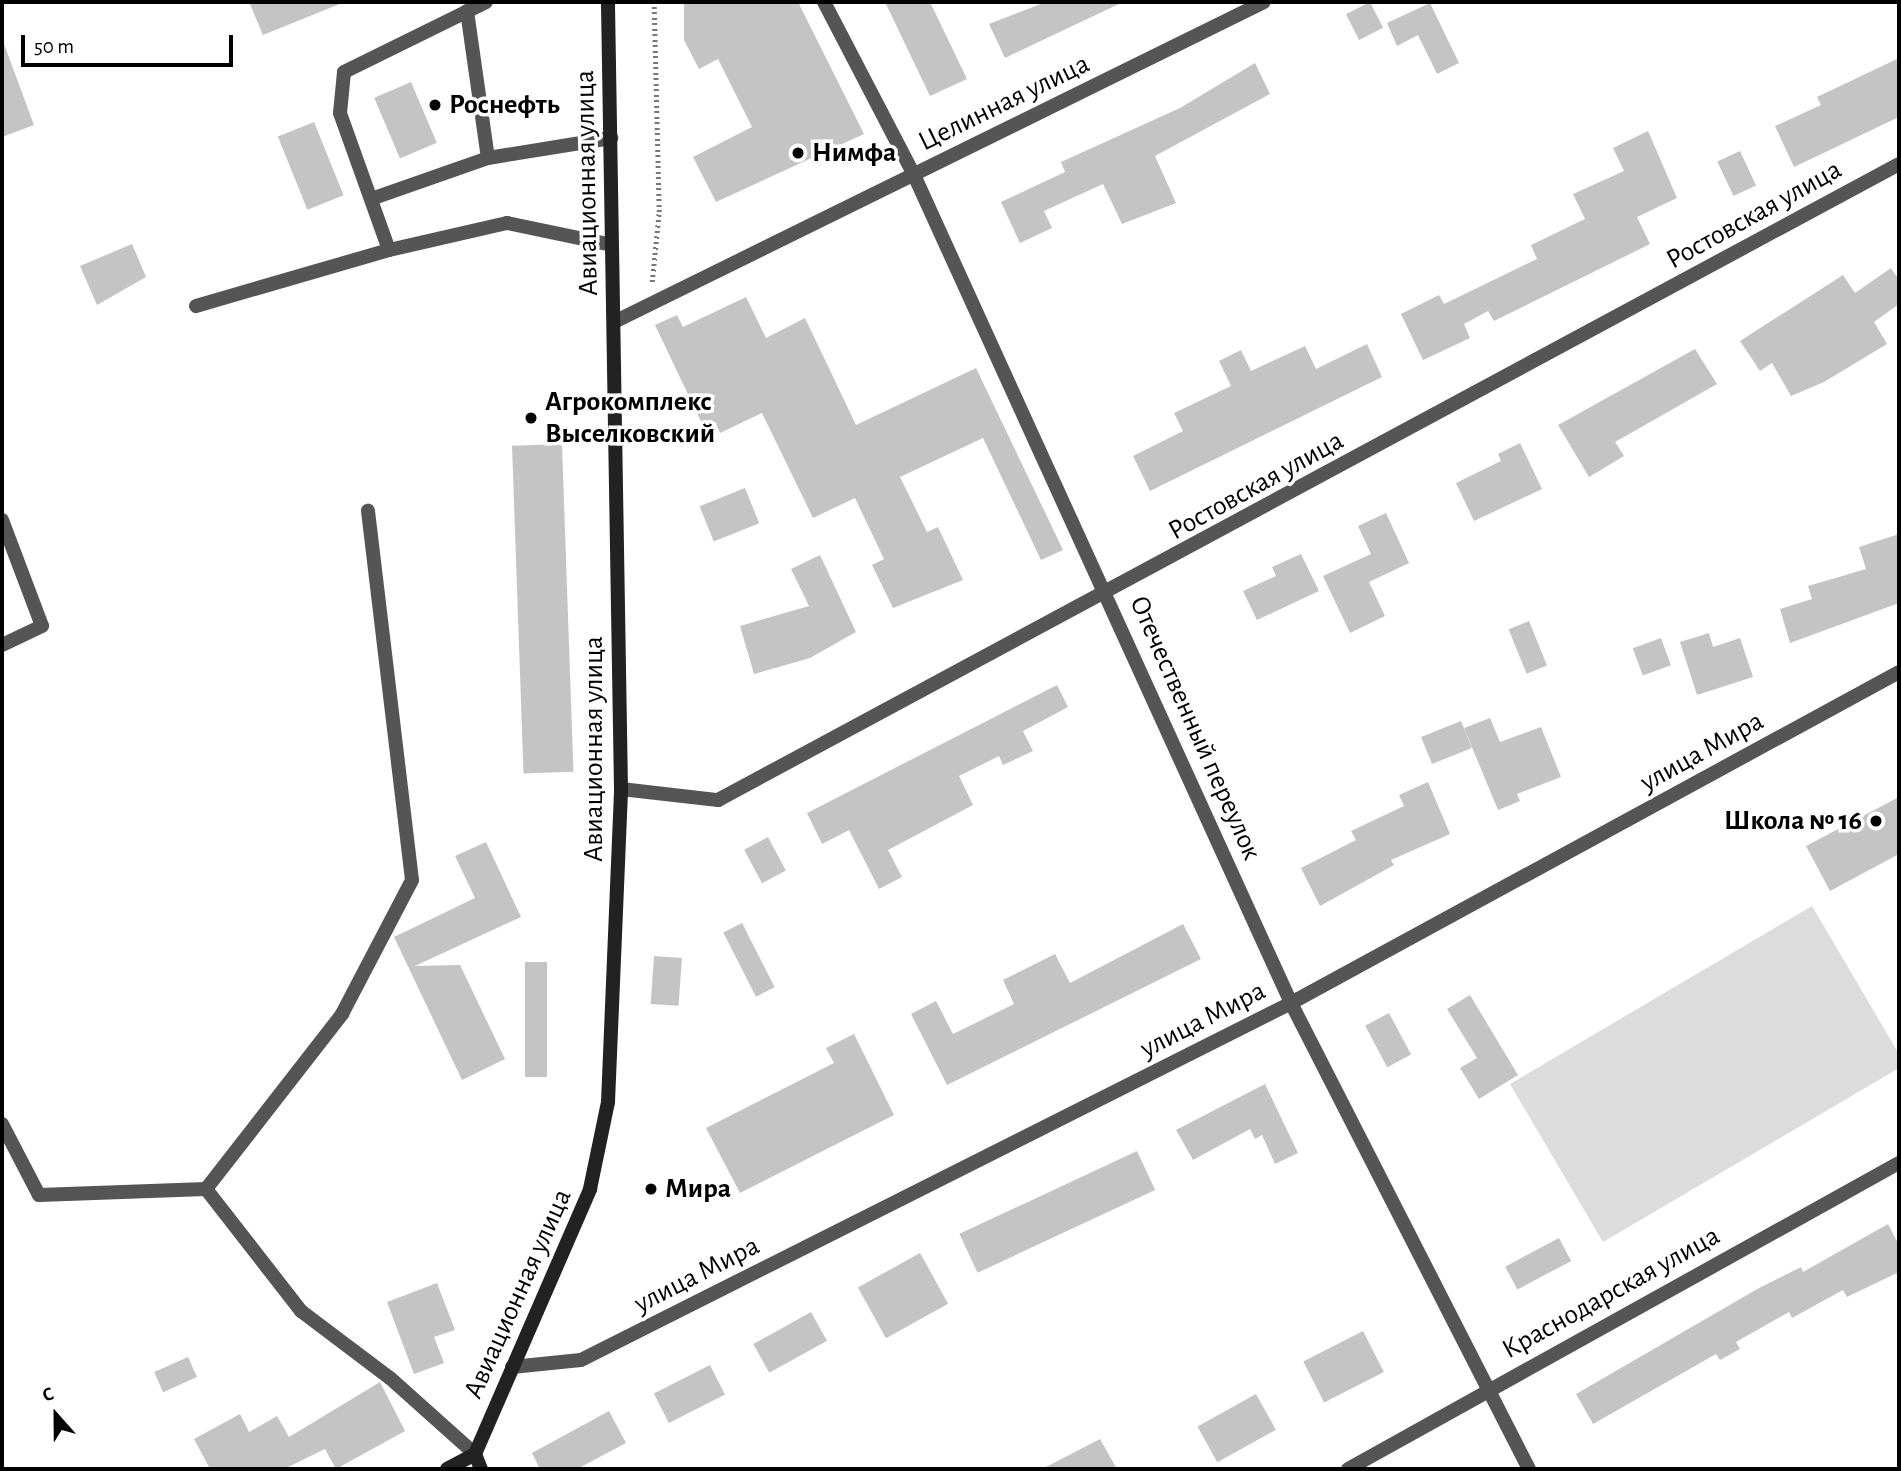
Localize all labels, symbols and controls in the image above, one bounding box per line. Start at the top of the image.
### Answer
scale bar [24,21,236,65]
text: 50 m [34,36,74,57]
street label: Целинная улица [913,47,1095,159]
street label: Авиационная улица [568,70,606,296]
place label: Роснефть [449,88,560,122]
marker: Роснефть [427,97,443,113]
place label: Нимфа [812,136,896,170]
marker: Нимфа [790,145,806,161]
street label: Ростовская улица [1661,153,1847,277]
place label: Агрокомплекс Выселковский [545,385,715,451]
marker: Агрокомплекс Выселковский [523,410,539,426]
street label: Ростовская улица [1163,424,1349,548]
street label: Отечественный переулок [1122,591,1268,865]
street label: Авиационная улица [577,636,611,862]
street label: улица Мира [1634,704,1770,800]
place label: Школа № 16 [1724,804,1862,838]
marker: Школа № 16 [1868,813,1884,829]
street label: улица Мира [1135,974,1271,1066]
place label: Мира [665,1172,731,1206]
marker: Мира [643,1181,659,1197]
street label: Авиационная улица [457,1184,579,1404]
street label: Краснодарская улица [1496,1219,1726,1367]
street label: улица Мира [629,1229,765,1321]
north arrow [21,1380,91,1450]
text: С [40,1384,57,1406]

